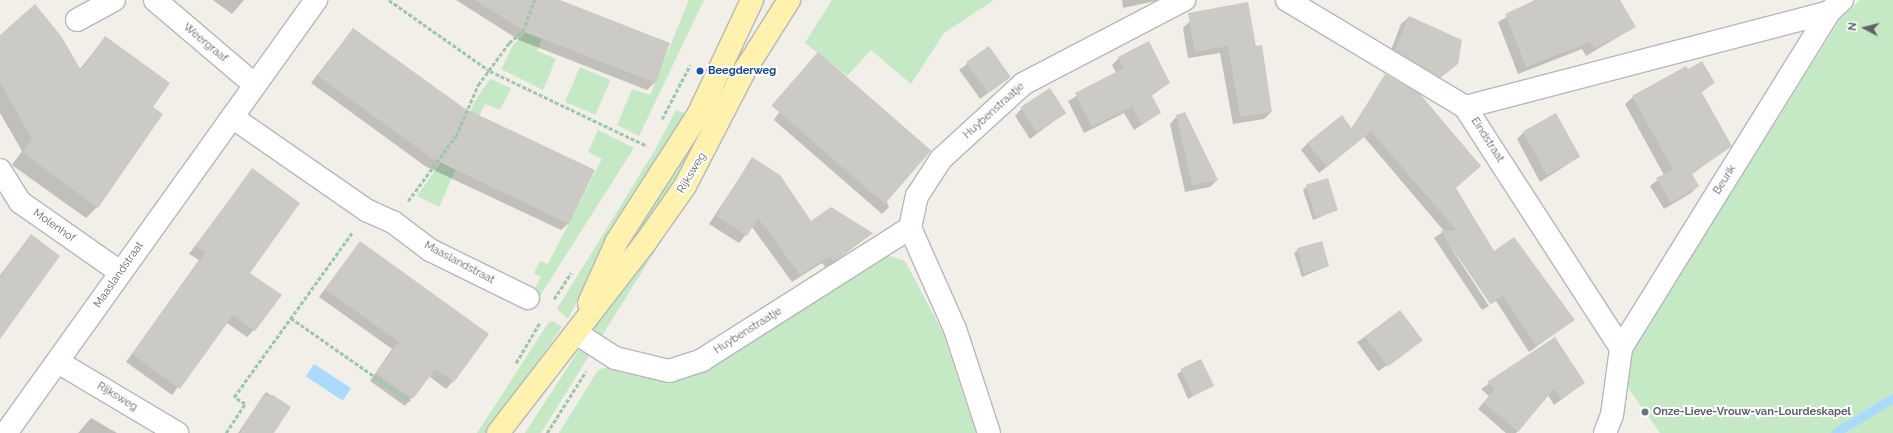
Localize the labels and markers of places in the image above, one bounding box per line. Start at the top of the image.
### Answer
place label: Beegderweg [708,64,776,78]
marker: Beegderweg [695,66,705,76]
place label: Onze-Lieve-Vrouw-van-Lourdeskapel [1653,405,1851,419]
marker: Onze-Lieve-Vrouw-van-Lourdeskapel [1640,407,1650,417]

